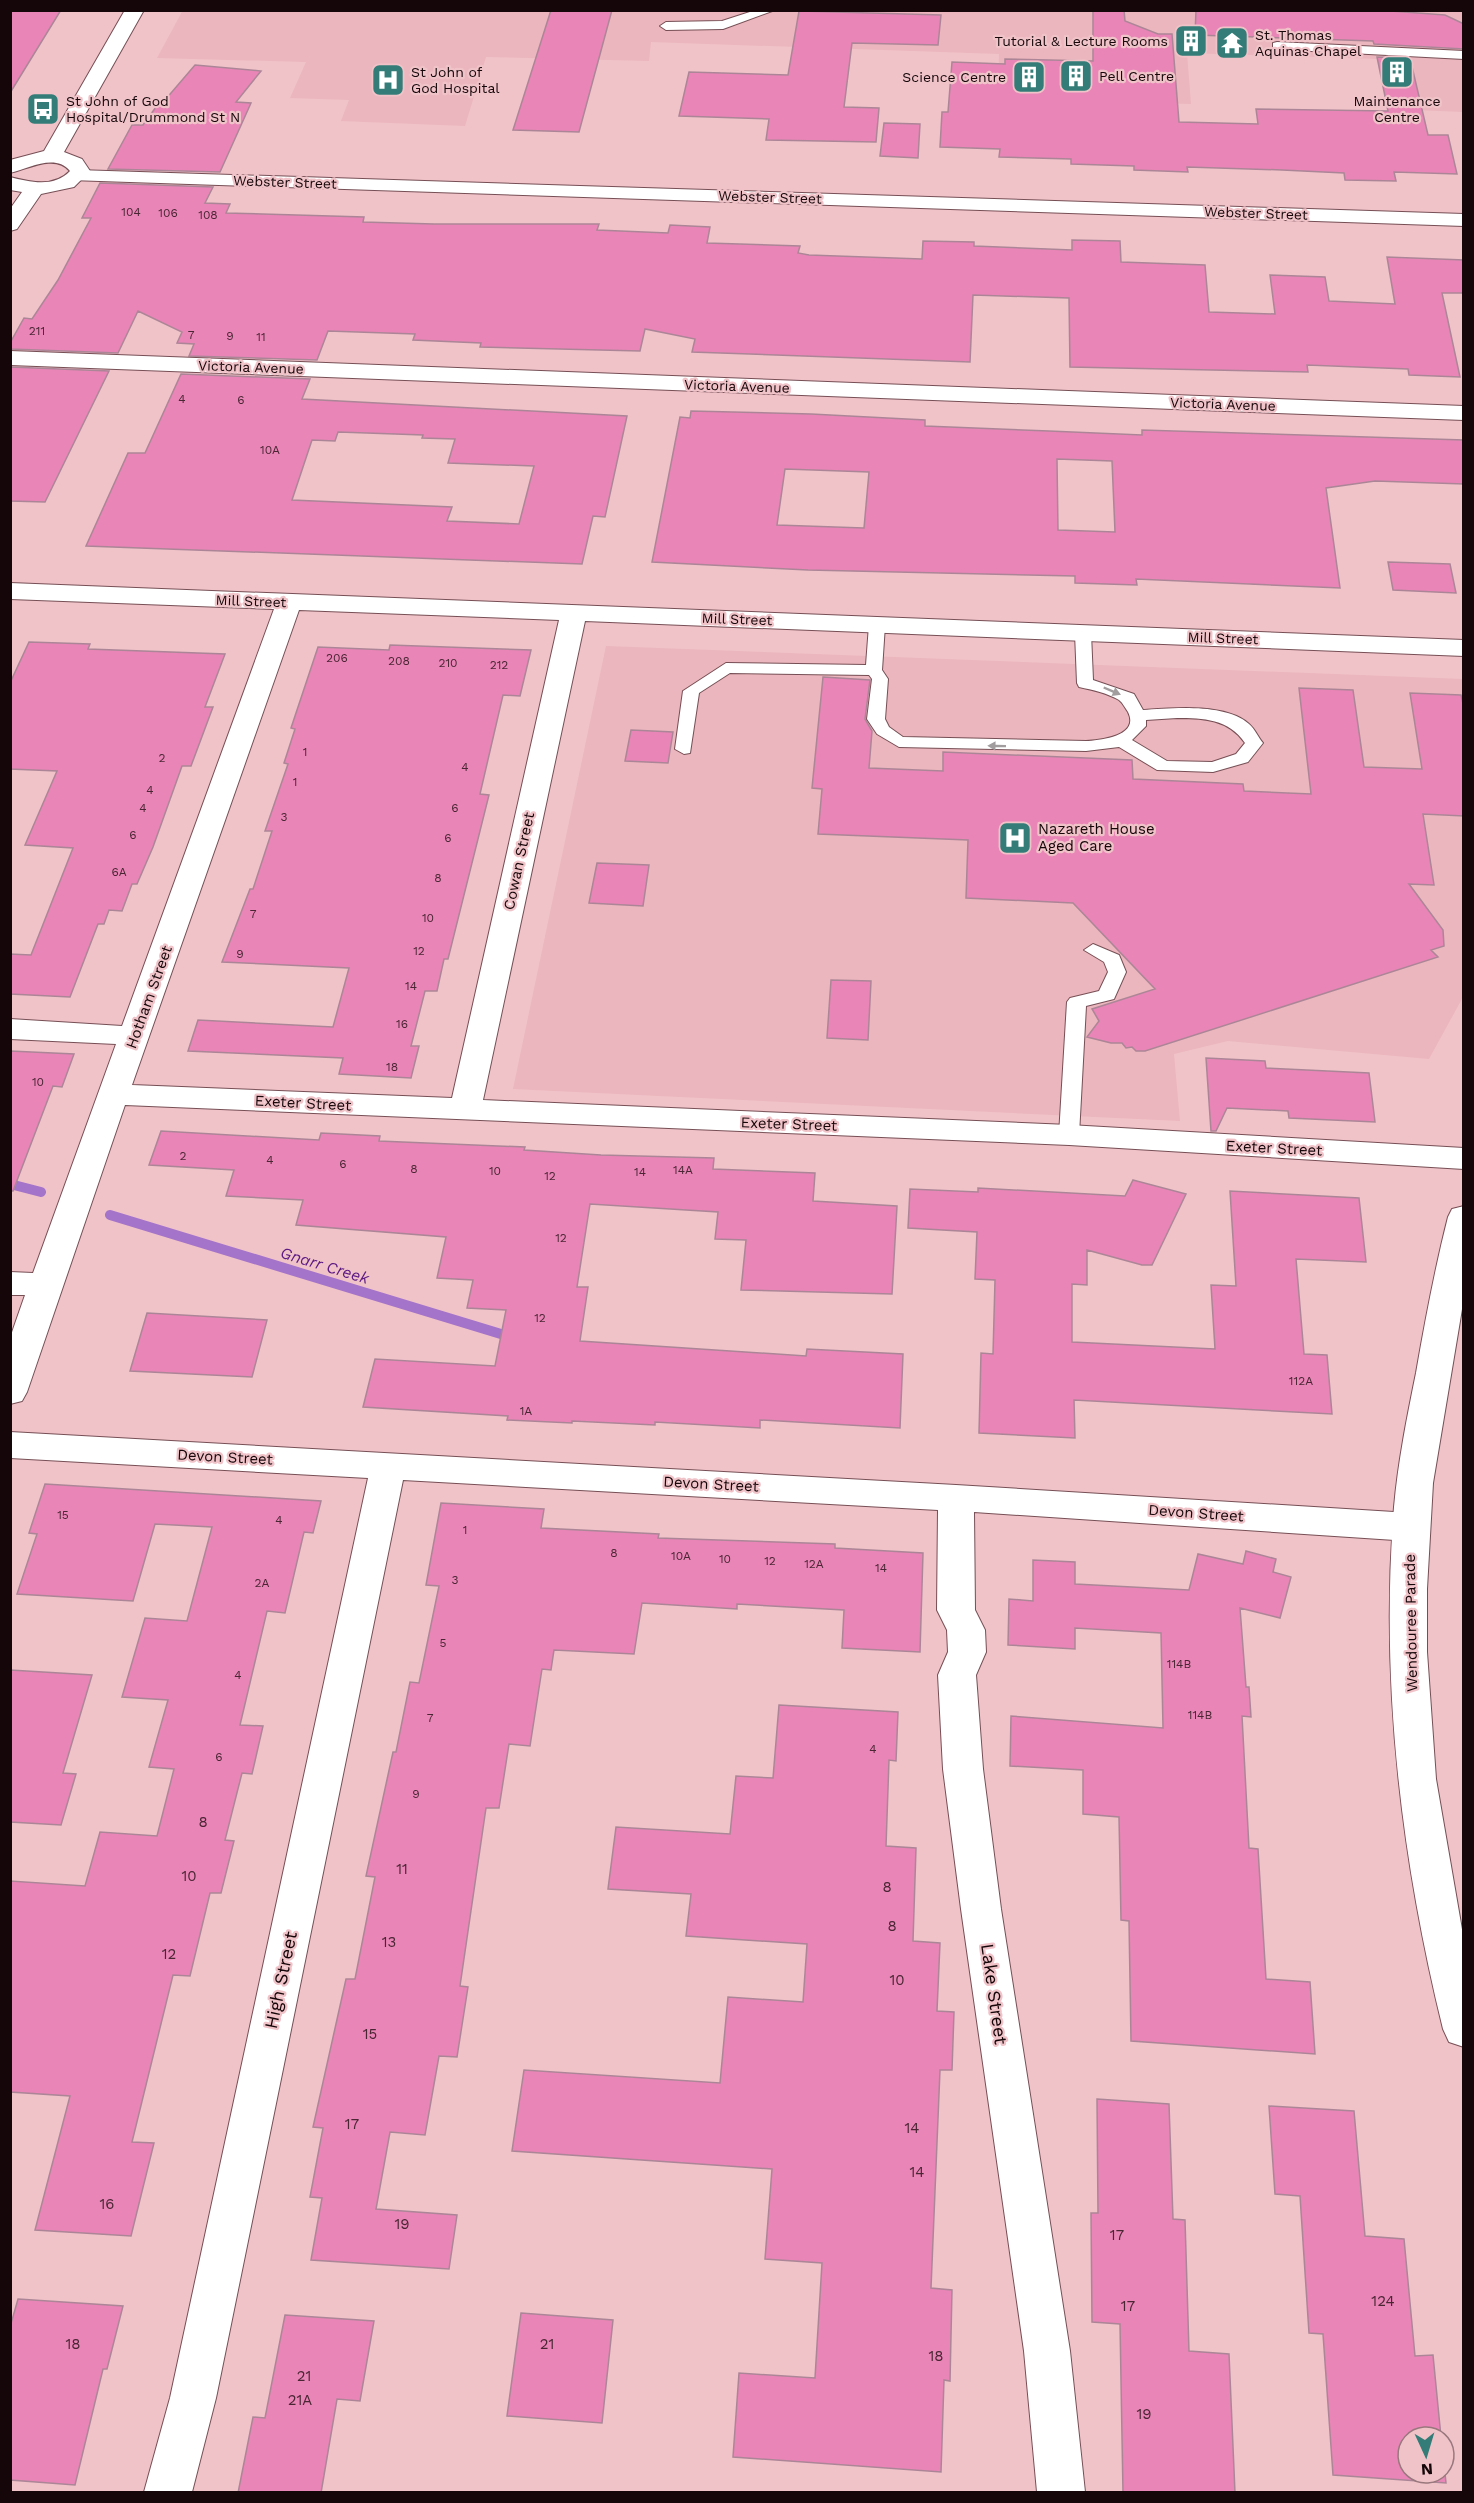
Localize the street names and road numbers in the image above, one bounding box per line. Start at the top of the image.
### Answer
street label: Webster Street [233,172,337,192]
street label: Webster Street [718,187,822,207]
street label: Webster Street [1204,203,1308,223]
street label: Victoria Avenue [198,357,304,377]
street label: Victoria Avenue [684,376,790,396]
street label: Victoria Avenue [1170,394,1276,414]
street label: Mill Street [215,592,287,610]
street label: Mill Street [701,610,773,628]
street label: Mill Street [1187,629,1259,647]
street label: Cowan Street [500,810,538,912]
street label: Hotham Street [122,942,176,1051]
street label: Exeter Street [254,1091,352,1115]
street label: Exeter Street [740,1113,838,1135]
street label: Exeter Street [1225,1136,1323,1160]
street label: Devon Street [177,1446,274,1469]
street label: Devon Street [663,1473,760,1496]
street label: Devon Street [1148,1501,1245,1525]
street label: Wendouree Parade [1401,1554,1421,1692]
street label: High Street [260,1929,301,2031]
street label: Lake Street [977,1942,1012,2046]

